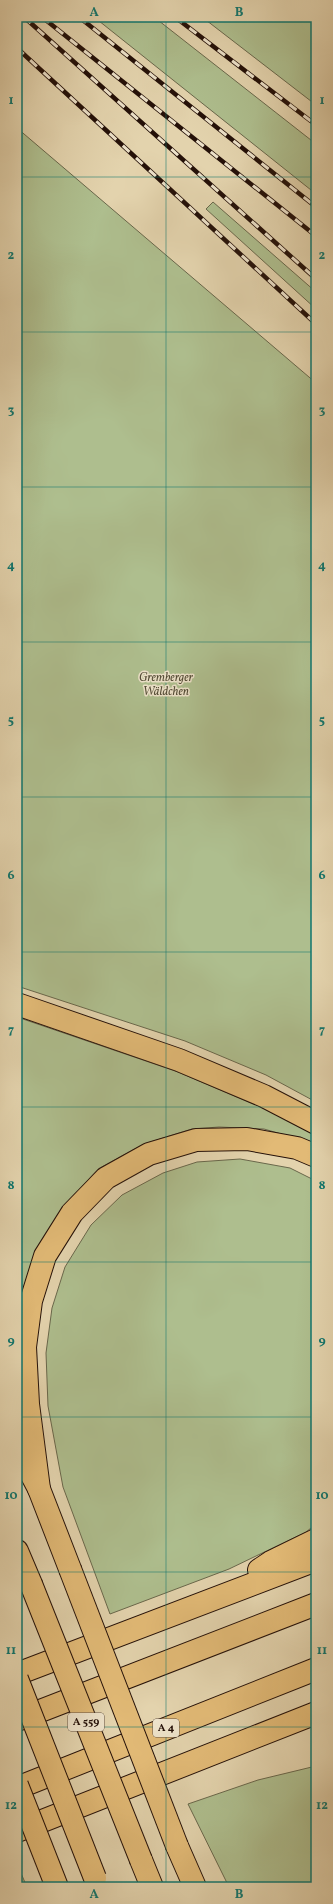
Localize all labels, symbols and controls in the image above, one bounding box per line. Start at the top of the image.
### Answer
text: A [89,4,99,22]
text: B [235,4,244,22]
text: 1 [8,92,14,110]
text: 1 [319,92,325,110]
text: 2 [8,247,15,265]
text: 2 [319,247,326,265]
text: 3 [8,402,15,420]
text: 3 [319,402,326,420]
text: 4 [7,557,15,575]
text: 4 [318,557,326,575]
park label: Gremberger Wäldchen [139,670,194,700]
text: 5 [8,712,14,730]
text: 5 [319,712,325,730]
text: 6 [7,867,15,885]
text: 6 [318,867,326,885]
text: 7 [8,1022,14,1040]
text: 7 [319,1022,325,1040]
text: 8 [7,1177,15,1195]
text: 8 [318,1177,326,1195]
text: 9 [7,1332,15,1350]
text: 9 [318,1332,326,1350]
text: 10 [4,1487,18,1505]
text: 10 [315,1487,329,1505]
text: 11 [6,1642,16,1660]
text: 11 [317,1642,327,1660]
road number: A 559 [68,1713,104,1731]
road number: A 4 [153,1719,179,1737]
text: 12 [5,1797,17,1815]
text: 12 [316,1797,328,1815]
text: A [89,1886,99,1904]
text: B [235,1886,244,1904]

